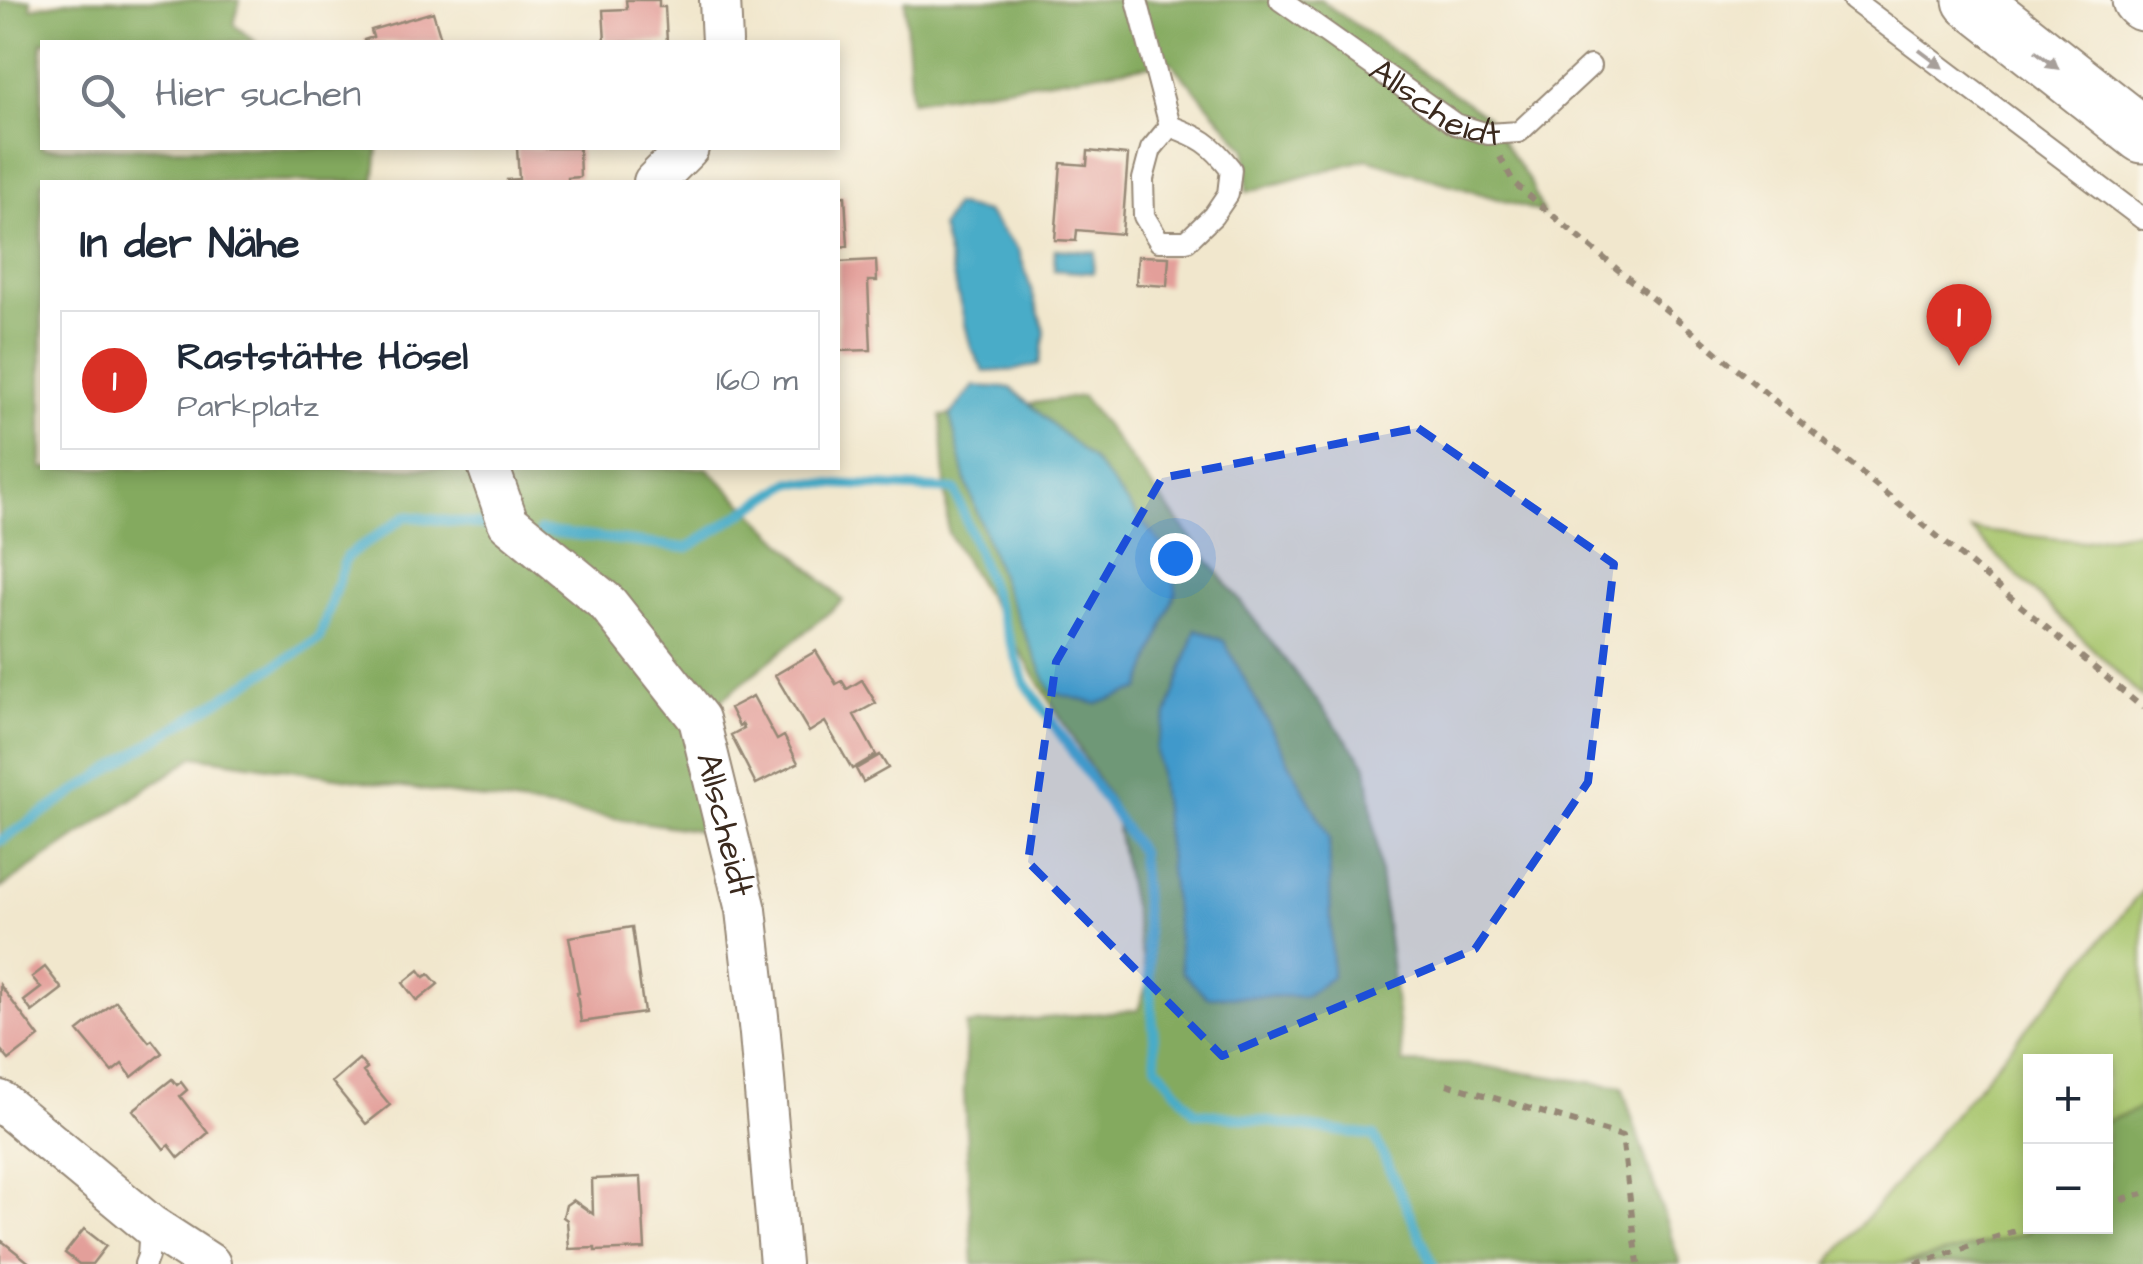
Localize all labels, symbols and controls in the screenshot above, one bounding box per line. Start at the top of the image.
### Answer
search box [40,40,840,150]
street label: Allscheidt [1359,46,1502,159]
one-way arrow [1918,48,1944,68]
one-way arrow [2035,49,2060,70]
icon: search [75,68,130,123]
text: Hier suchen [155,69,361,121]
text: In der Nähe [80,216,300,274]
pin: 1 [1926,284,1992,366]
text: Raststätte Hösel [177,332,468,384]
text: 1 [112,358,117,403]
text: 160 m [716,358,798,403]
text: Parkplatz [177,384,319,429]
your location [1150,533,1201,584]
street label: Allscheidt [684,747,766,902]
map controls [2023,1054,2113,1234]
button: + [2023,1054,2113,1144]
button: − [2023,1144,2113,1234]

